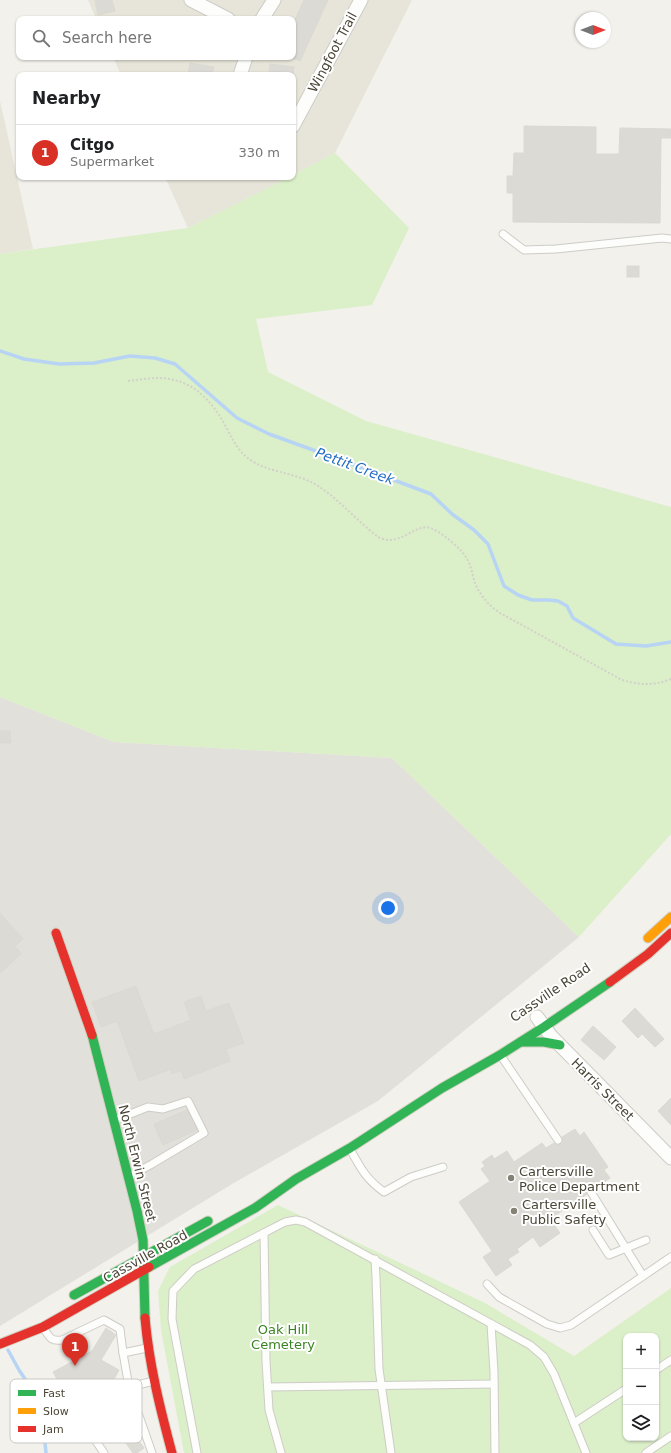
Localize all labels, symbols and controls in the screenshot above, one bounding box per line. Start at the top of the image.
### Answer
street label: Wingfoot Trail [305,9,360,95]
north arrow [575,12,611,48]
search box [16,16,296,60]
icon: search [30,27,52,49]
text: Search here [62,29,152,47]
text: Nearby [32,88,101,108]
text: Citgo [70,136,114,154]
text: 1 [40,145,50,160]
text: 330 m [238,145,280,160]
text: Supermarket [70,154,154,169]
water label: Pettit Creek [313,444,397,488]
your location [378,898,398,918]
street label: Cassville Road [507,960,593,1025]
street label: Harris Street [568,1055,637,1124]
street label: North Erwin Street [116,1103,159,1223]
place label: Cartersville Police Department [519,1164,640,1194]
marker: Cartersville Police Department [506,1173,516,1183]
place label: Cartersville Public Safety [522,1197,606,1227]
marker: Cartersville Public Safety [509,1206,519,1216]
street label: Cassville Road [101,1227,190,1286]
park label: Oak Hill Cemetery [251,1322,315,1352]
pin: 1 [62,1333,88,1366]
map controls [623,1333,659,1441]
button: + [623,1333,659,1369]
button: − [623,1369,659,1405]
legend [10,1379,142,1443]
text: Fast [43,1387,66,1400]
text: Slow [43,1405,69,1418]
button: layers [623,1405,659,1441]
text: Jam [42,1423,64,1436]

